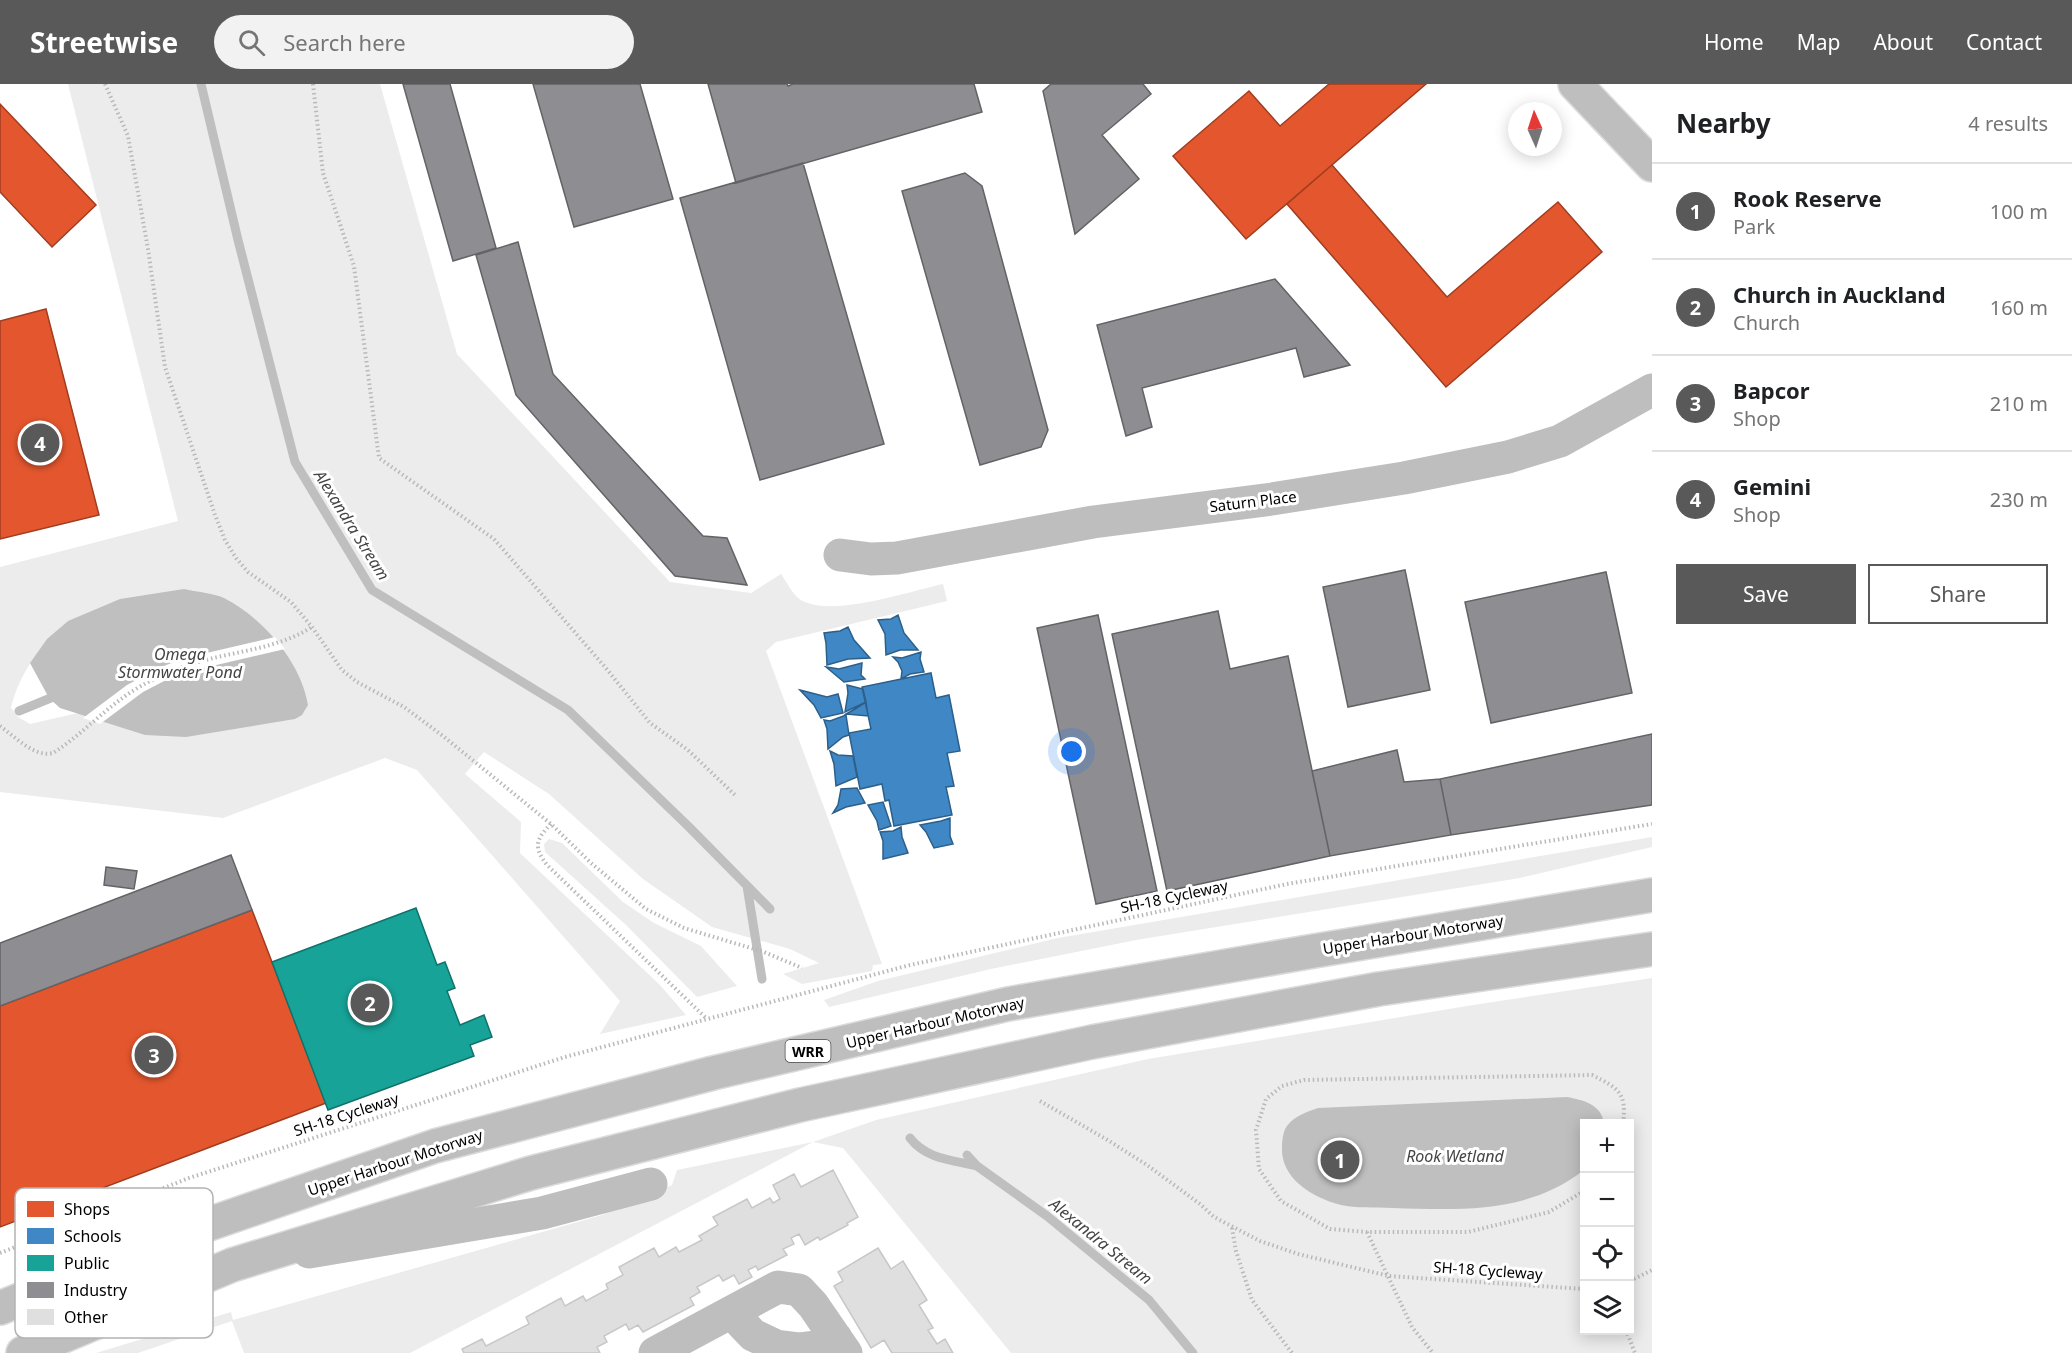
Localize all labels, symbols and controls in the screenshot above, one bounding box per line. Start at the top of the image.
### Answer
search box [214,15,634,69]
text: Streetwise [30,23,178,61]
icon: search [235,26,268,59]
text: Search here [283,27,406,57]
text: Home [1704,28,1764,56]
text: Map [1797,28,1840,56]
text: About [1873,28,1933,56]
text: Contact [1966,28,2042,56]
north arrow [1508,102,1562,156]
text: Nearby [1676,105,1771,141]
text: 4 results [1968,110,2048,137]
text: Rook Reserve [1733,183,1882,213]
text: 1 [1690,198,1701,225]
text: 100 m [1990,198,2048,225]
text: Park [1733,213,1775,240]
text: Church in Auckland [1733,279,1946,309]
text: 2 [1690,294,1701,321]
text: 160 m [1990,294,2048,321]
text: Church [1733,309,1800,336]
text: Bapcor [1733,375,1810,405]
text: 3 [1690,390,1701,417]
text: 210 m [1990,390,2048,417]
text: Shop [1733,405,1781,432]
pin: 4 [20,420,60,466]
water label: Alexandra Stream [309,465,395,584]
text: Gemini [1733,471,1811,501]
street label: Saturn Place [1208,486,1298,516]
text: 4 [1690,486,1701,513]
text: 230 m [1990,486,2048,513]
text: Shop [1733,501,1781,528]
button: Save [1676,564,1856,624]
button: Share [1868,564,2048,624]
water label: Omega Stormwater Pond [118,643,243,683]
your location [1057,737,1086,766]
street label: SH-18 Cycleway [1118,875,1230,917]
street label: Upper Harbour Motorway [1321,910,1505,958]
pin: 2 [350,980,389,1026]
street label: Upper Harbour Motorway [844,992,1027,1052]
pin: 3 [134,1032,174,1078]
road number: WRR [786,1040,830,1062]
street label: SH-18 Cycleway [291,1087,401,1140]
map controls [1580,1119,1634,1335]
button: + [1580,1119,1634,1173]
street label: Upper Harbour Motorway [305,1124,485,1200]
pin: 1 [1320,1138,1360,1182]
water label: Rook Wetland [1406,1145,1505,1167]
button: − [1580,1173,1634,1227]
legend [15,1188,213,1338]
water label: Alexandra Stream [1044,1192,1157,1289]
text: Shops [64,1198,110,1220]
text: Schools [64,1225,122,1247]
button: locate [1580,1227,1634,1281]
text: Public [64,1252,110,1274]
street label: SH-18 Cycleway [1433,1256,1544,1284]
text: Industry [64,1279,128,1301]
button: layers [1580,1281,1634,1335]
text: Other [64,1306,108,1328]

